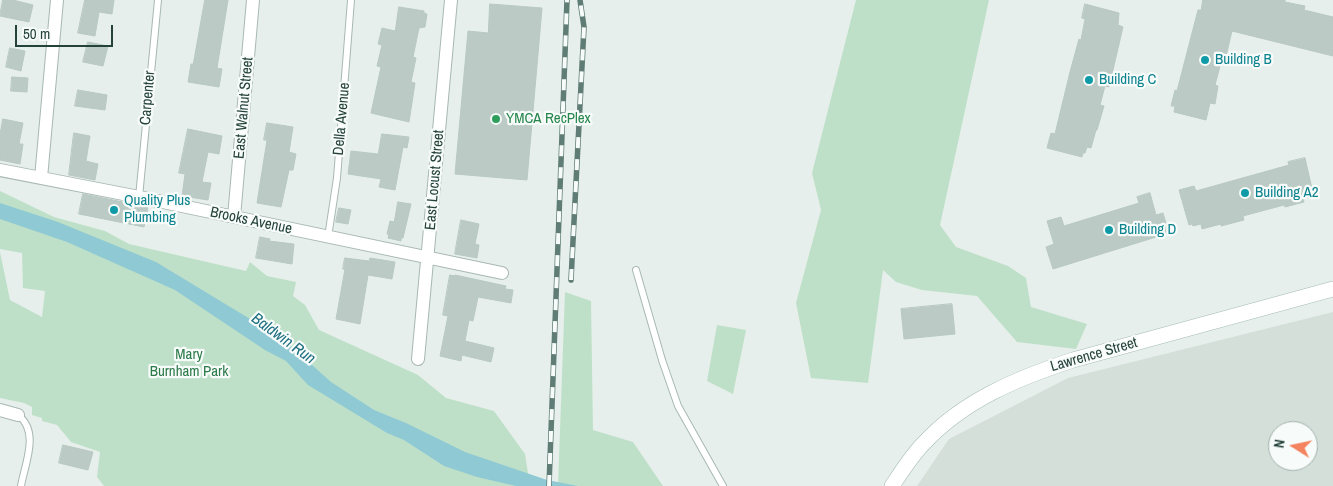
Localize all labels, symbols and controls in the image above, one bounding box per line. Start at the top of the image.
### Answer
scale bar [18,15,115,47]
text: 50 m [23,23,50,44]
place label: Building B [1215,51,1272,69]
marker: Building B [1199,54,1211,66]
street label: East Walnut Street [231,56,257,160]
street label: Carpenter [137,70,159,126]
place label: Building C [1099,71,1156,89]
marker: Building C [1083,74,1095,86]
street label: Della Avenue [330,82,354,156]
place label: YMCA RecPlex [506,110,591,128]
marker: YMCA RecPlex [490,113,502,125]
street label: East Locust Street [422,129,448,231]
place label: Building A2 [1255,184,1319,202]
marker: Building A2 [1239,187,1251,199]
place label: Quality Plus Plumbing [124,192,190,227]
marker: Quality Plus Plumbing [108,204,120,216]
street label: Brooks Avenue [208,204,294,238]
place label: Building D [1119,221,1176,239]
marker: Building D [1103,224,1115,236]
water label: Baldwin Run [247,309,319,369]
street label: Lawrence Street [1048,334,1140,376]
park label: Mary Burnham Park [150,346,228,381]
north arrow [1268,421,1318,471]
text: N [1270,438,1289,449]

